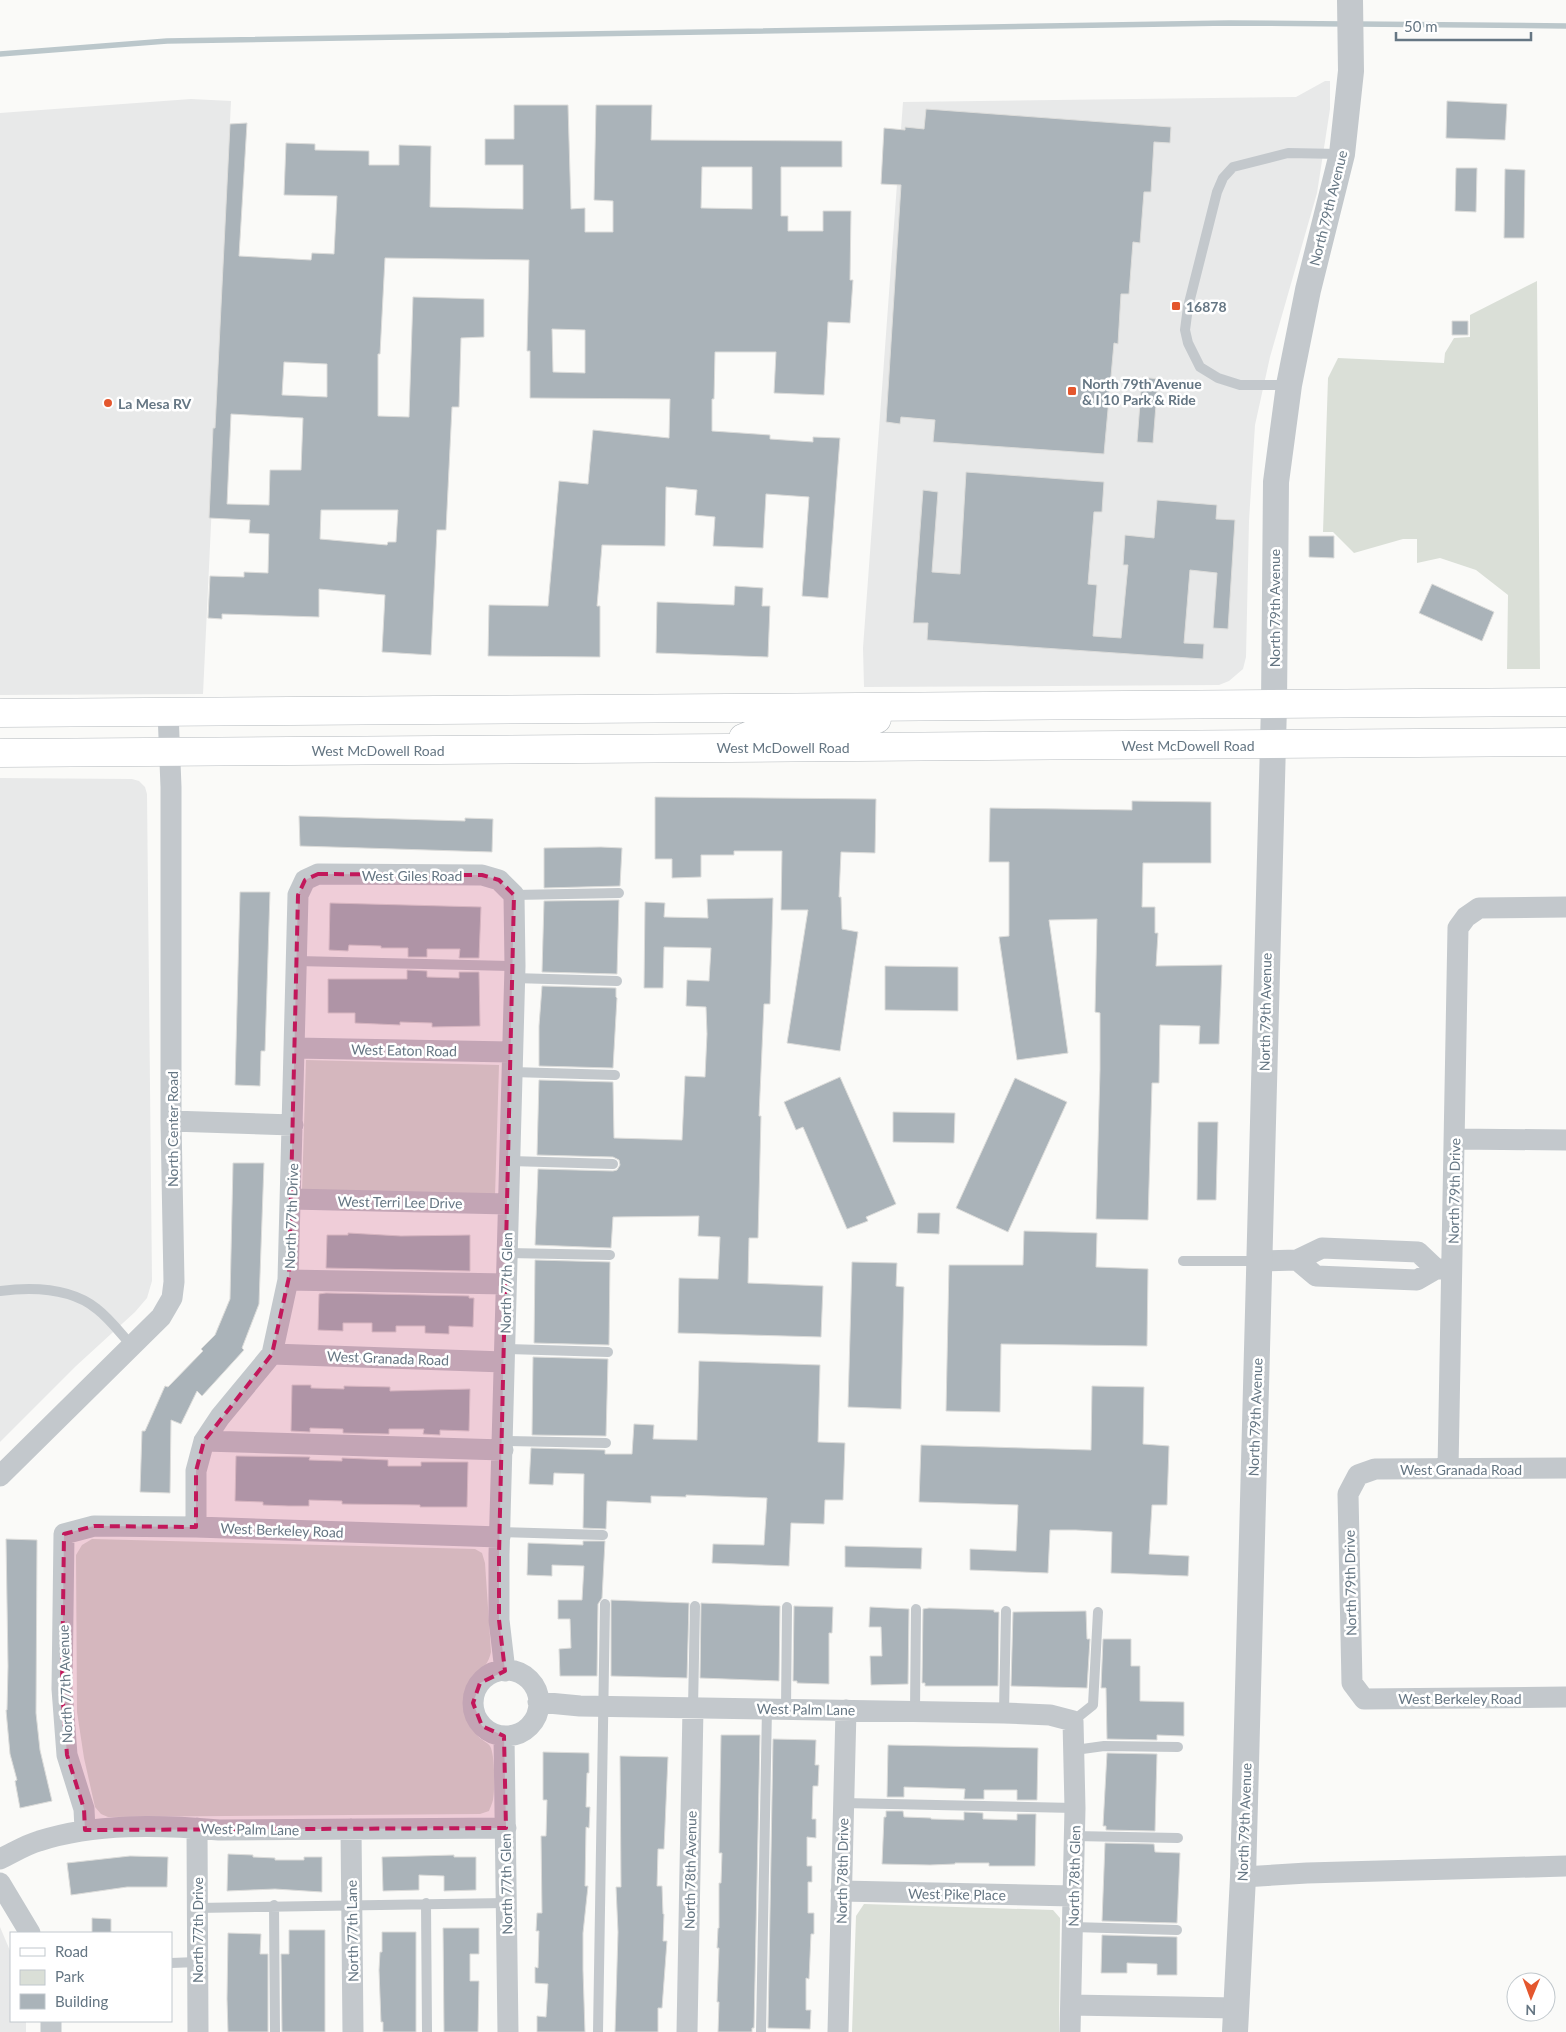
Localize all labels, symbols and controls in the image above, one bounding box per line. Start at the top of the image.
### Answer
scale bar [1396,10,1531,42]
text: 50 m [1404,17,1438,35]
street label: North 79th Avenue [1305,148,1351,268]
place label: 16878 [1186,298,1227,315]
marker: 16878 [1170,300,1182,312]
place label: North 79th Avenue & I 10 Park & Ride [1082,375,1202,408]
marker: North 79th Avenue & I 10 Park & Ride [1066,385,1078,397]
place label: La Mesa RV [118,395,192,412]
marker: La Mesa RV [102,397,114,409]
street label: North 79th Avenue [1266,549,1283,667]
street label: West McDowell Road [1121,737,1255,754]
street label: West McDowell Road [716,739,850,756]
street label: West McDowell Road [311,742,445,759]
street label: West Giles Road [362,867,462,884]
street label: North 79th Avenue [1255,953,1275,1071]
street label: West Eaton Road [351,1041,457,1059]
street label: North Center Road [164,1071,181,1187]
street label: North 79th Drive [1445,1138,1463,1244]
street label: North 77th Drive [281,1163,301,1269]
street label: West Terri Lee Drive [337,1192,463,1212]
street label: North 77th Glen [497,1232,515,1334]
street label: West Granada Road [327,1347,449,1369]
street label: North 79th Avenue [1244,1358,1266,1476]
street label: West Granada Road [1400,1461,1522,1478]
street label: West Berkeley Road [220,1519,344,1541]
street label: North 79th Drive [1341,1530,1359,1636]
street label: North 77th Avenue [54,1625,76,1743]
street label: West Berkeley Road [1398,1690,1522,1707]
street label: West Palm Lane [757,1700,855,1718]
street label: North 79th Avenue [1233,1763,1255,1881]
street label: North 78th Avenue [680,1811,700,1929]
street label: North 78th Drive [833,1818,851,1924]
street label: West Palm Lane [201,1820,299,1838]
street label: North 78th Glen [1065,1825,1083,1927]
street label: North 77th Glen [497,1833,515,1935]
street label: North 77th Drive [189,1877,206,1983]
street label: North 77th Lane [343,1880,361,1982]
street label: West Pike Place [908,1885,1006,1903]
legend [10,1932,172,2022]
text: Road [55,1942,88,1960]
text: Park [55,1967,85,1985]
north arrow [1506,1972,1556,2022]
text: Building [55,1992,108,2010]
text: N [1525,2002,1536,2019]

